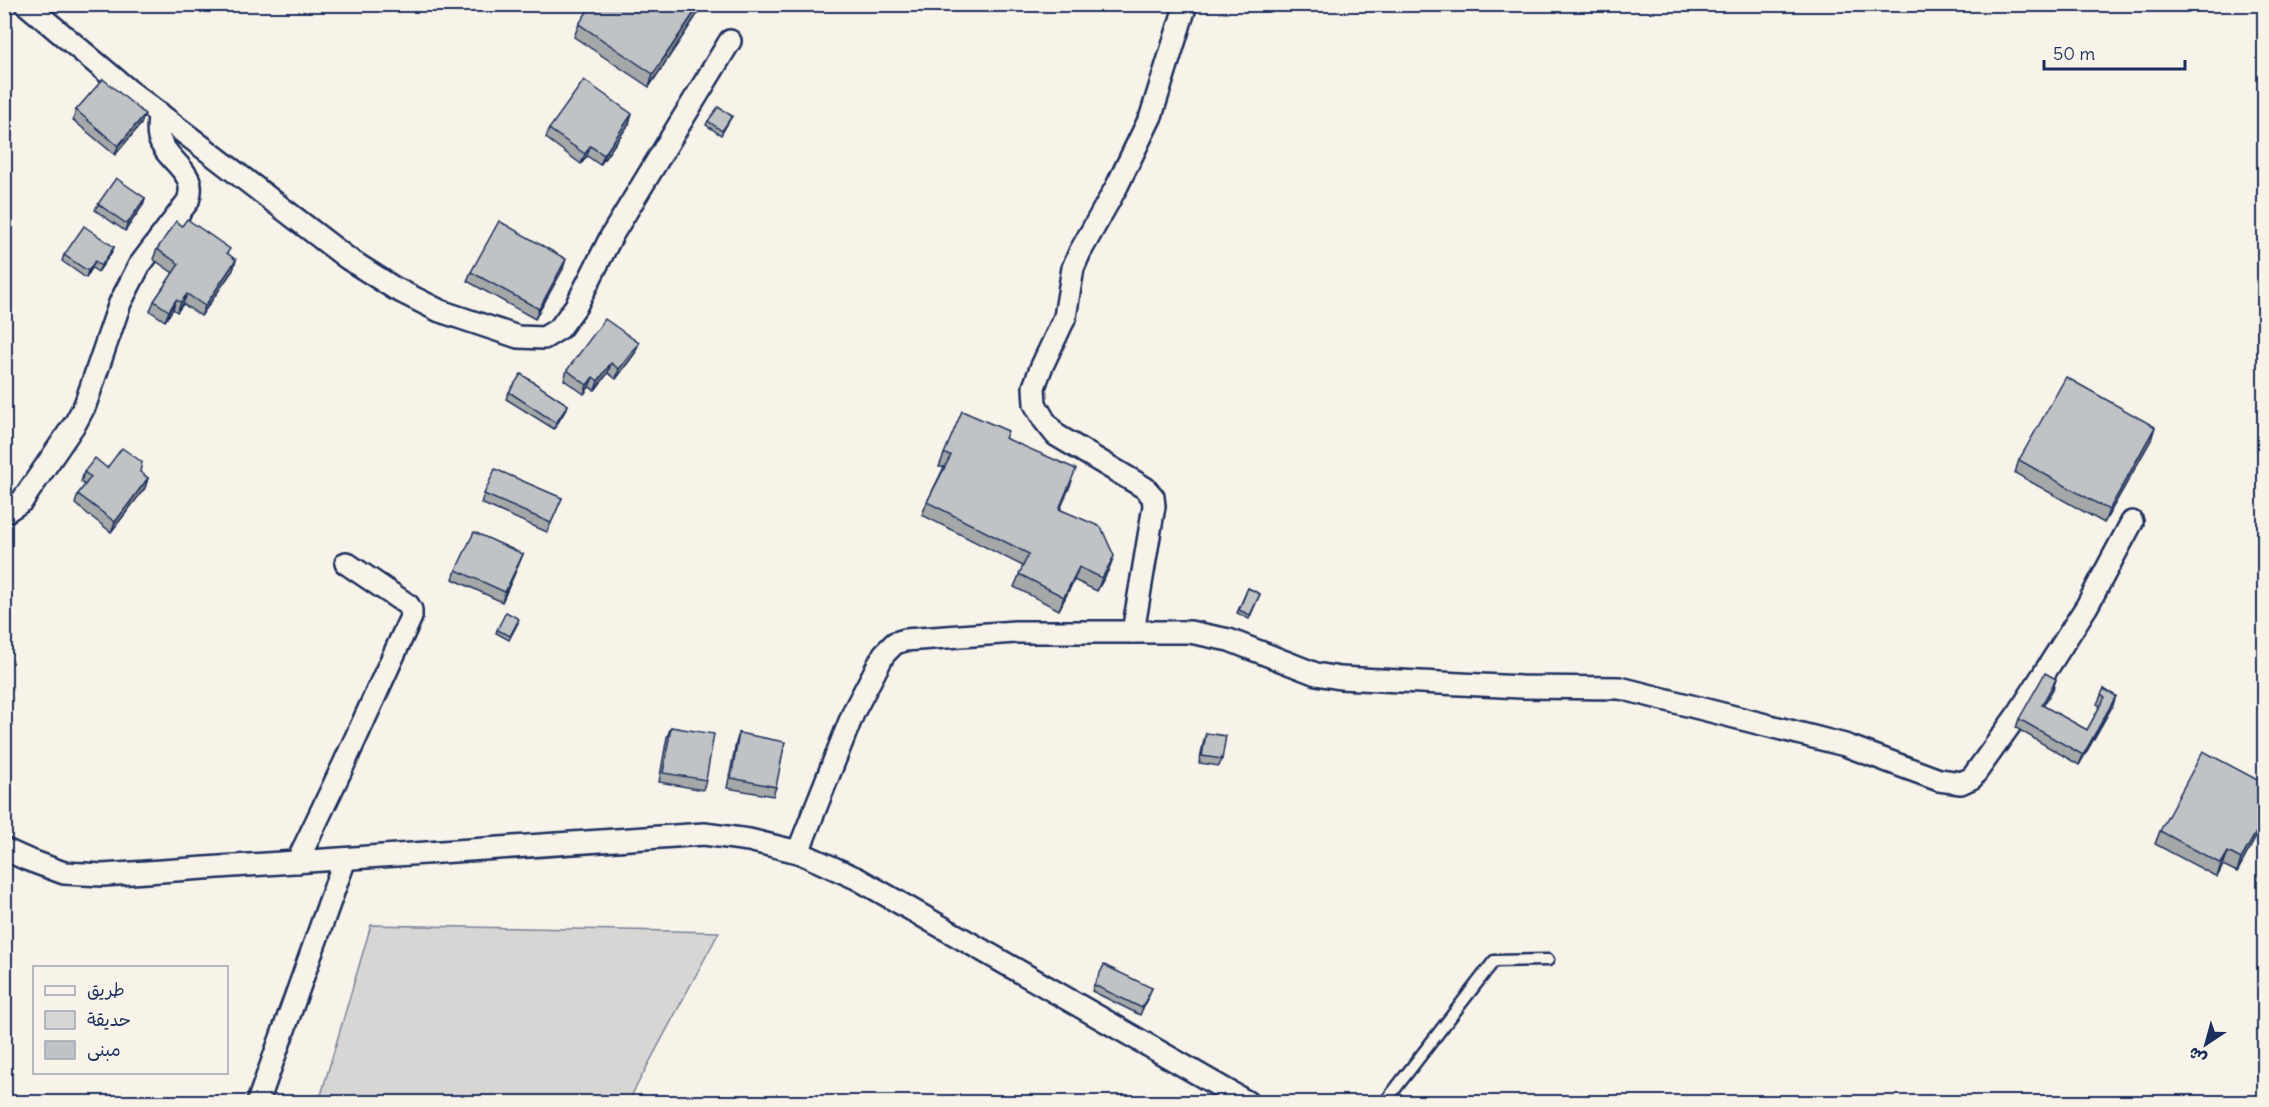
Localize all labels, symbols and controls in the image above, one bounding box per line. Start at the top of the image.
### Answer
scale bar [2044,33,2185,71]
text: 50 m [2053,42,2095,65]
legend [33,966,228,1074]
text: طريق [87,978,125,1001]
text: حديقة [87,1008,131,1031]
north arrow [2176,1014,2236,1074]
text: مبنى [87,1038,121,1061]
text: ش [2184,1043,2210,1069]

